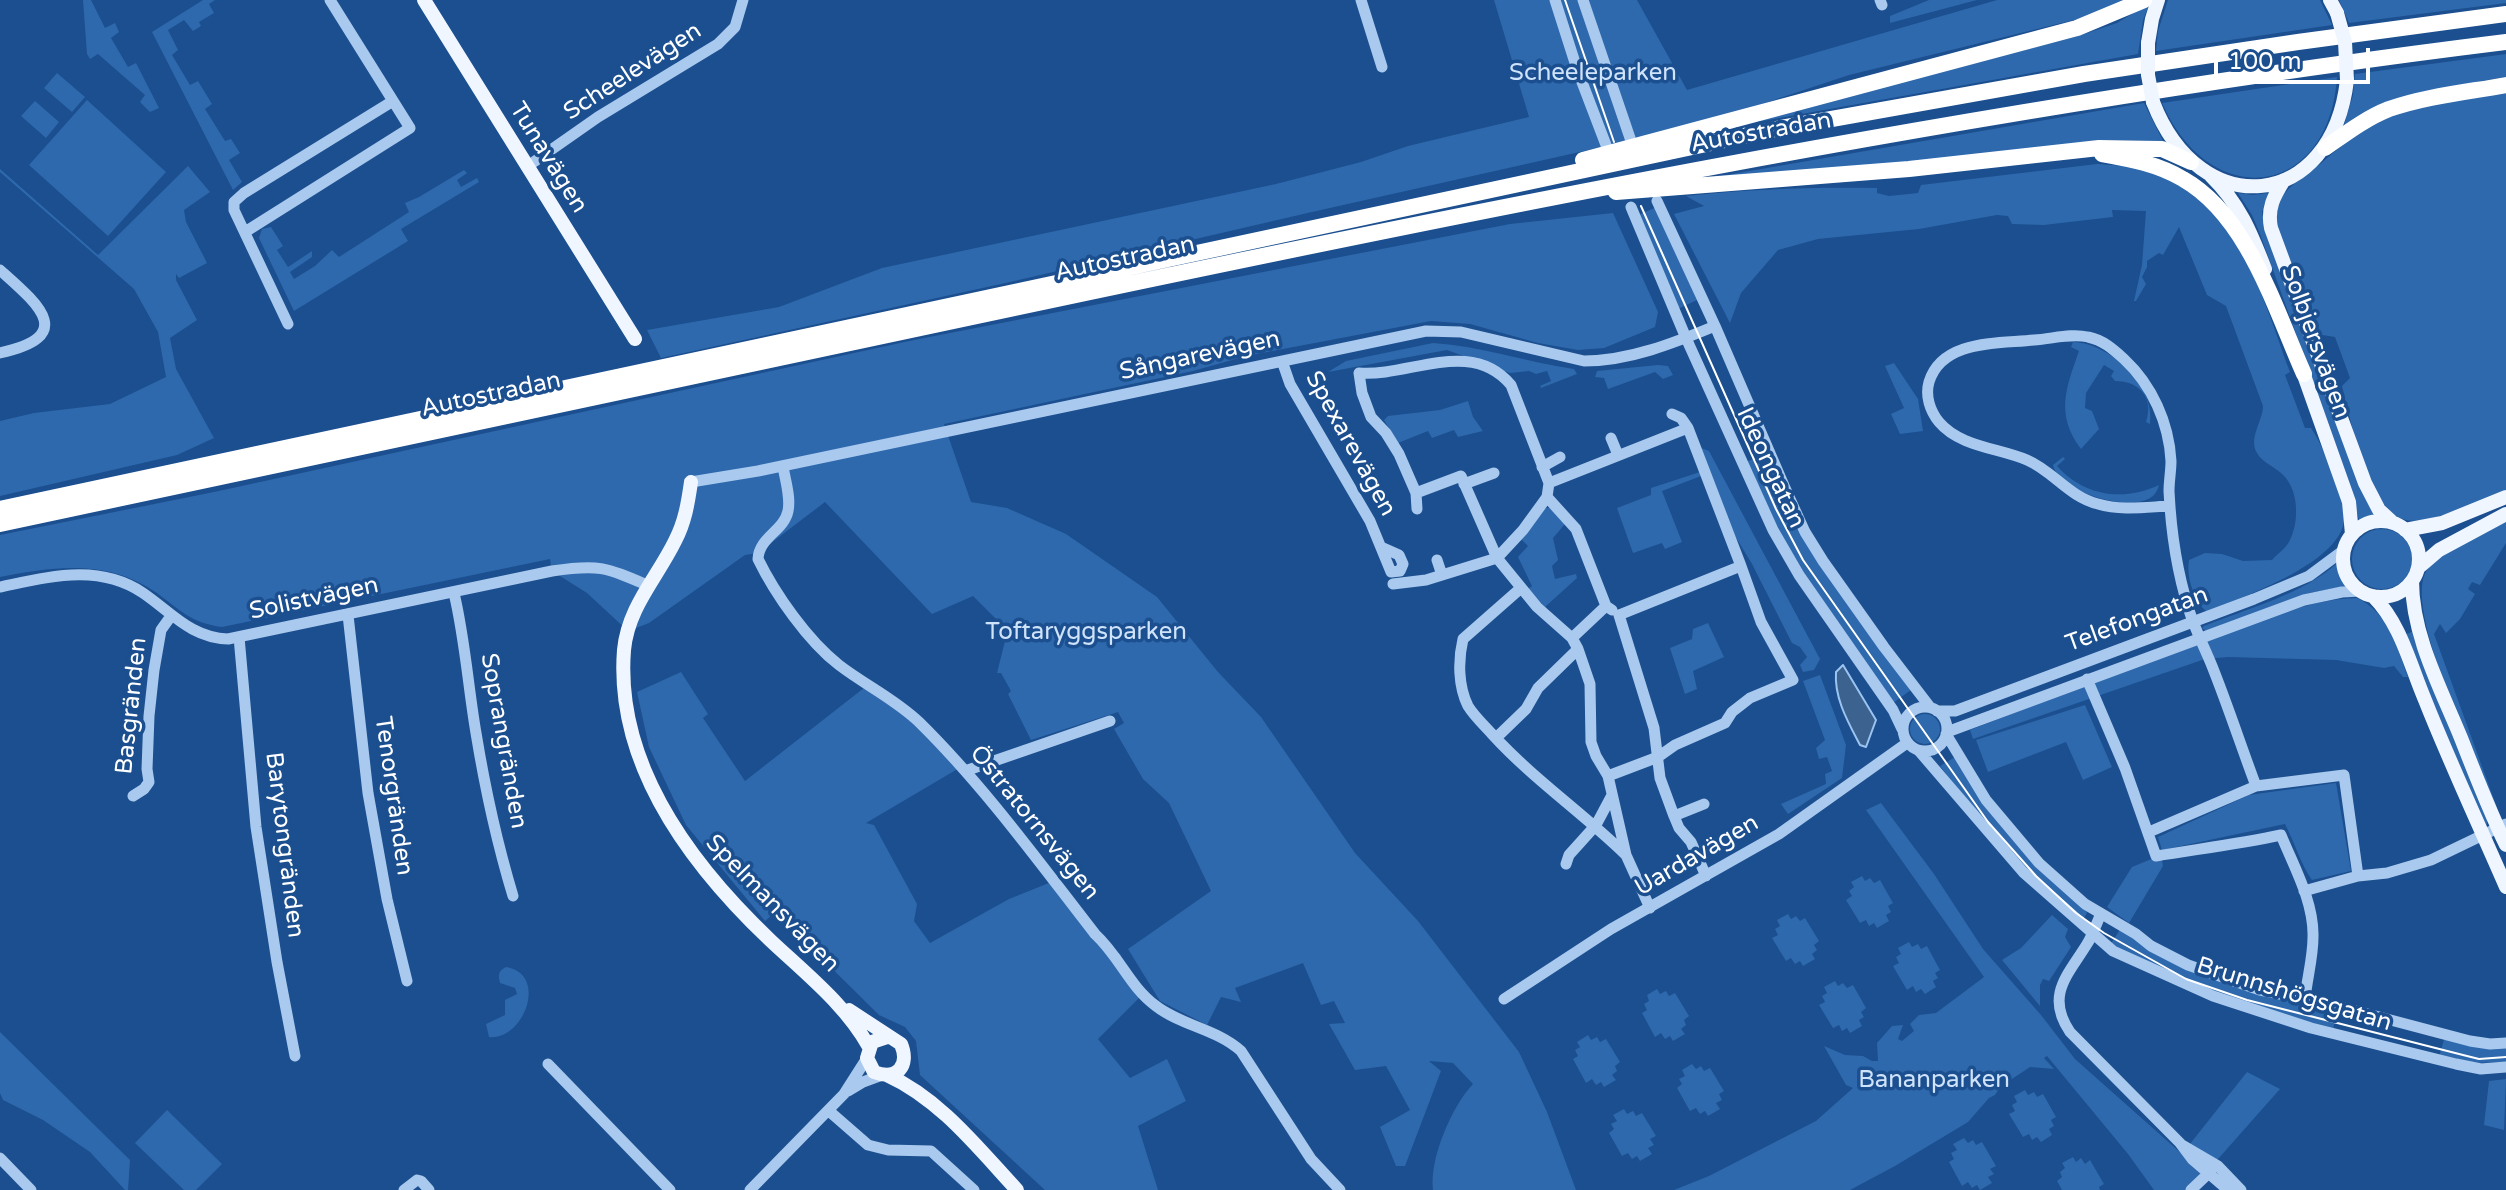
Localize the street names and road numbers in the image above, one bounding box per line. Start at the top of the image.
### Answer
street label: Scheelevägen [559,17,707,127]
street label: Tunavägen [503,97,593,219]
street label: Autostradan [1688,106,1834,160]
street label: Autostradan [1052,230,1198,288]
street label: Solbjersvägen [2274,262,2356,422]
street label: Sångarevägen [1117,325,1283,387]
street label: Autostradan [418,366,564,424]
street label: Spexarevägen [1298,366,1402,522]
street label: Ideongatan [1729,403,1811,533]
street label: Solistvägen [247,571,381,627]
street label: Telefongatan [2062,581,2212,659]
street label: Basgränden [110,636,154,776]
street label: Soprangränden [473,651,533,831]
street label: Tenorgränden [368,715,418,877]
street label: Östratornsvägen [963,740,1105,906]
street label: Barytongränden [258,751,310,939]
street label: Uardavägen [1630,809,1764,903]
street label: Spelmansvägen [699,829,845,979]
street label: Brunnshögsgatan [2193,952,2395,1038]

